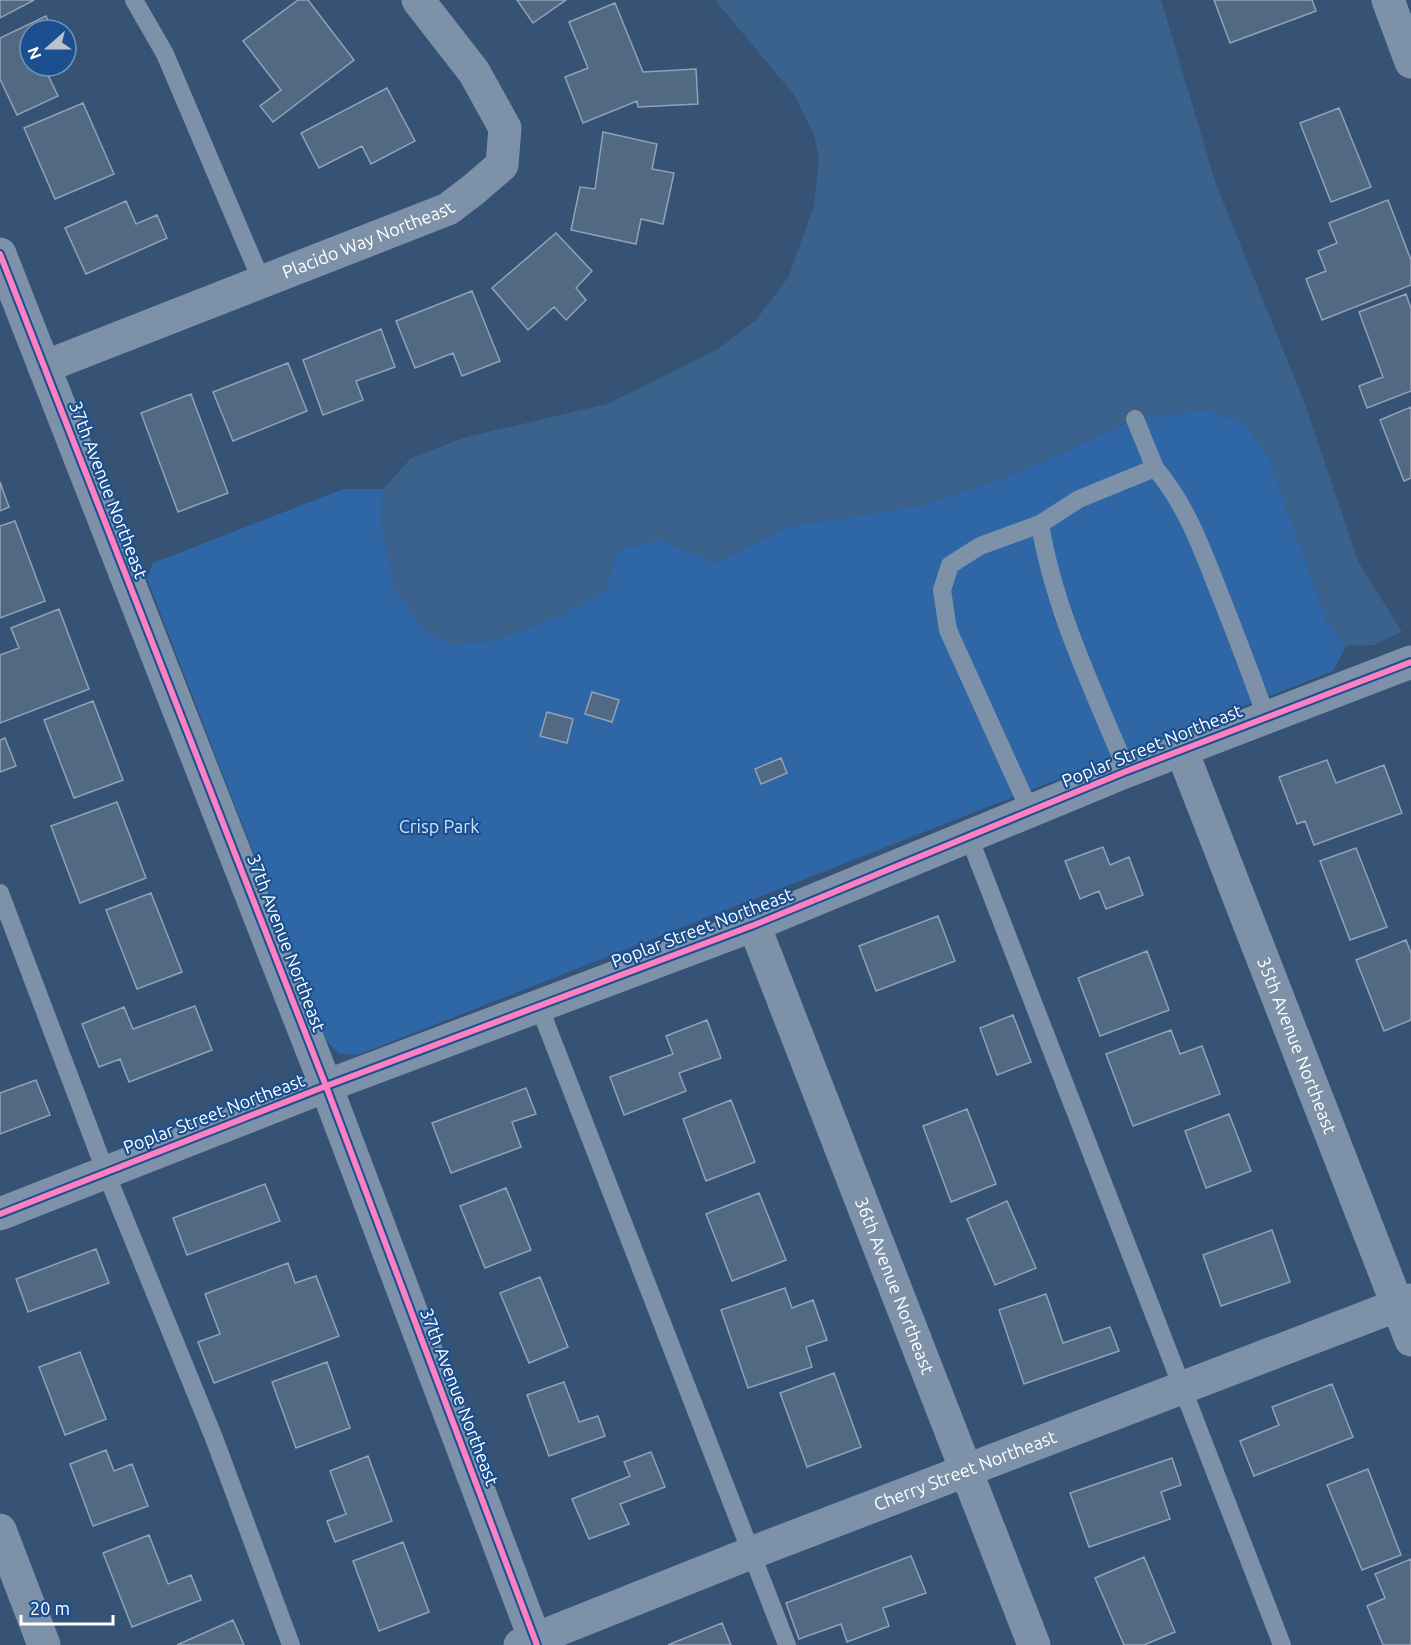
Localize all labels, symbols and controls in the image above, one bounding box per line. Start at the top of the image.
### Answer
north arrow [18,18,78,78]
text: N [23,45,45,62]
street label: Placido Way Northeast [279,197,458,282]
street label: 37th Avenue Northeast [66,398,152,581]
street label: Poplar Street Northeast [1059,700,1245,790]
park label: Crisp Park [399,816,479,836]
street label: 37th Avenue Northeast [244,851,330,1034]
street label: Poplar Street Northeast [608,883,795,971]
street label: 35th Avenue Northeast [1254,954,1341,1137]
street label: Poplar Street Northeast [120,1069,307,1157]
street label: 36th Avenue Northeast [852,1194,939,1377]
street label: 37th Avenue Northeast [417,1305,503,1488]
street label: Cherry Street Northeast [871,1426,1059,1514]
scale bar [21,1588,112,1626]
text: 20 m [30,1598,70,1618]

